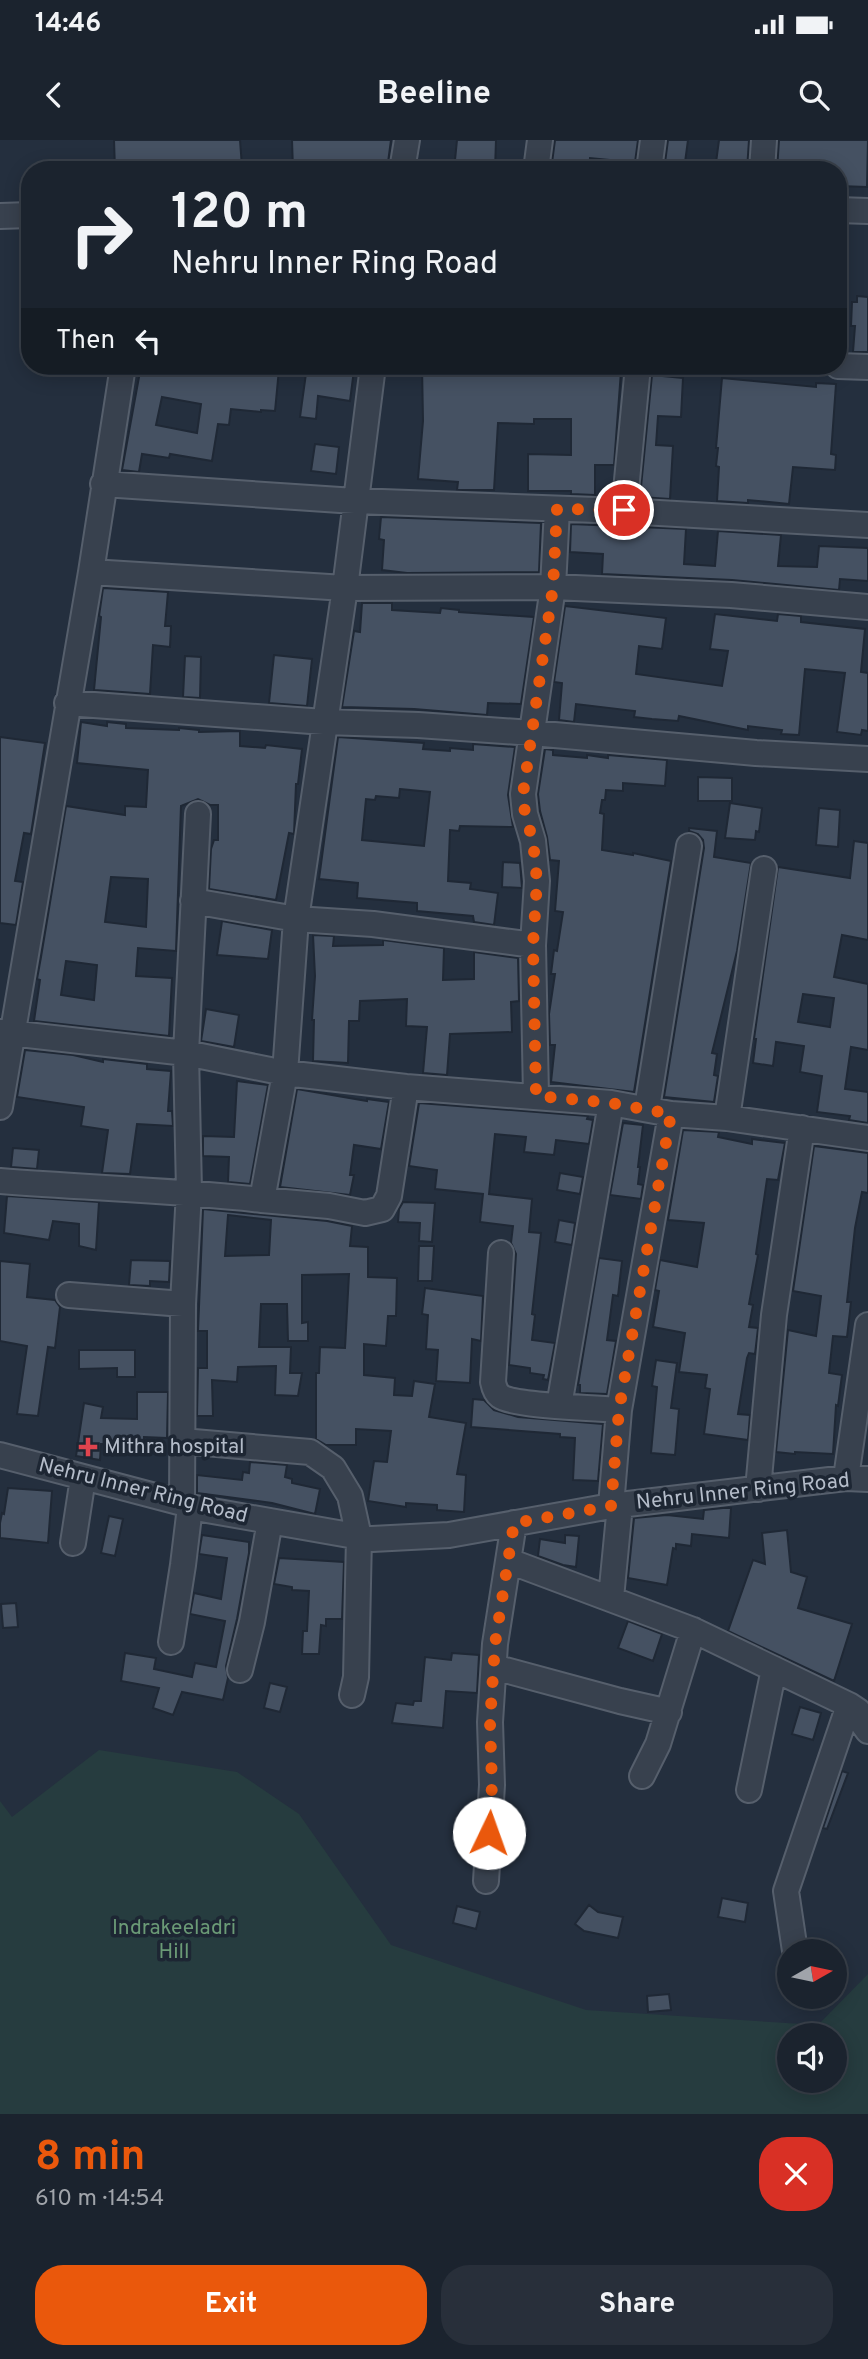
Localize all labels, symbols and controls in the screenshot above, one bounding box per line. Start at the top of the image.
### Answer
text: 14:46 [35,8,101,41]
text: Beeline [377,75,491,115]
icon: back [35,76,73,114]
icon: search [795,76,833,114]
text: 120 m [171,184,308,246]
icon: right [56,189,147,280]
text: Nehru Inner Ring Road [171,245,498,285]
icon: left [129,322,167,360]
text: Then [56,325,115,358]
pin [594,480,654,540]
icon: arrive [605,491,643,529]
place label: Mithra hospital [104,1434,245,1461]
marker: Mithra hospital [78,1437,98,1457]
street label: Nehru Inner Ring Road [36,1452,250,1530]
street label: Nehru Inner Ring Road [635,1467,851,1517]
position arrow [452,1796,526,1870]
park label: Indrakeeladri Hill [112,1915,236,1966]
north arrow [777,1939,847,2009]
map controls [777,1939,847,2093]
button: sound [777,2023,847,2093]
text: 8 min [35,2132,145,2185]
button: close [759,2137,833,2211]
text: 610 m · 14:54 [35,2185,164,2214]
button: Exit [35,2265,427,2345]
button: Share [441,2265,833,2345]

